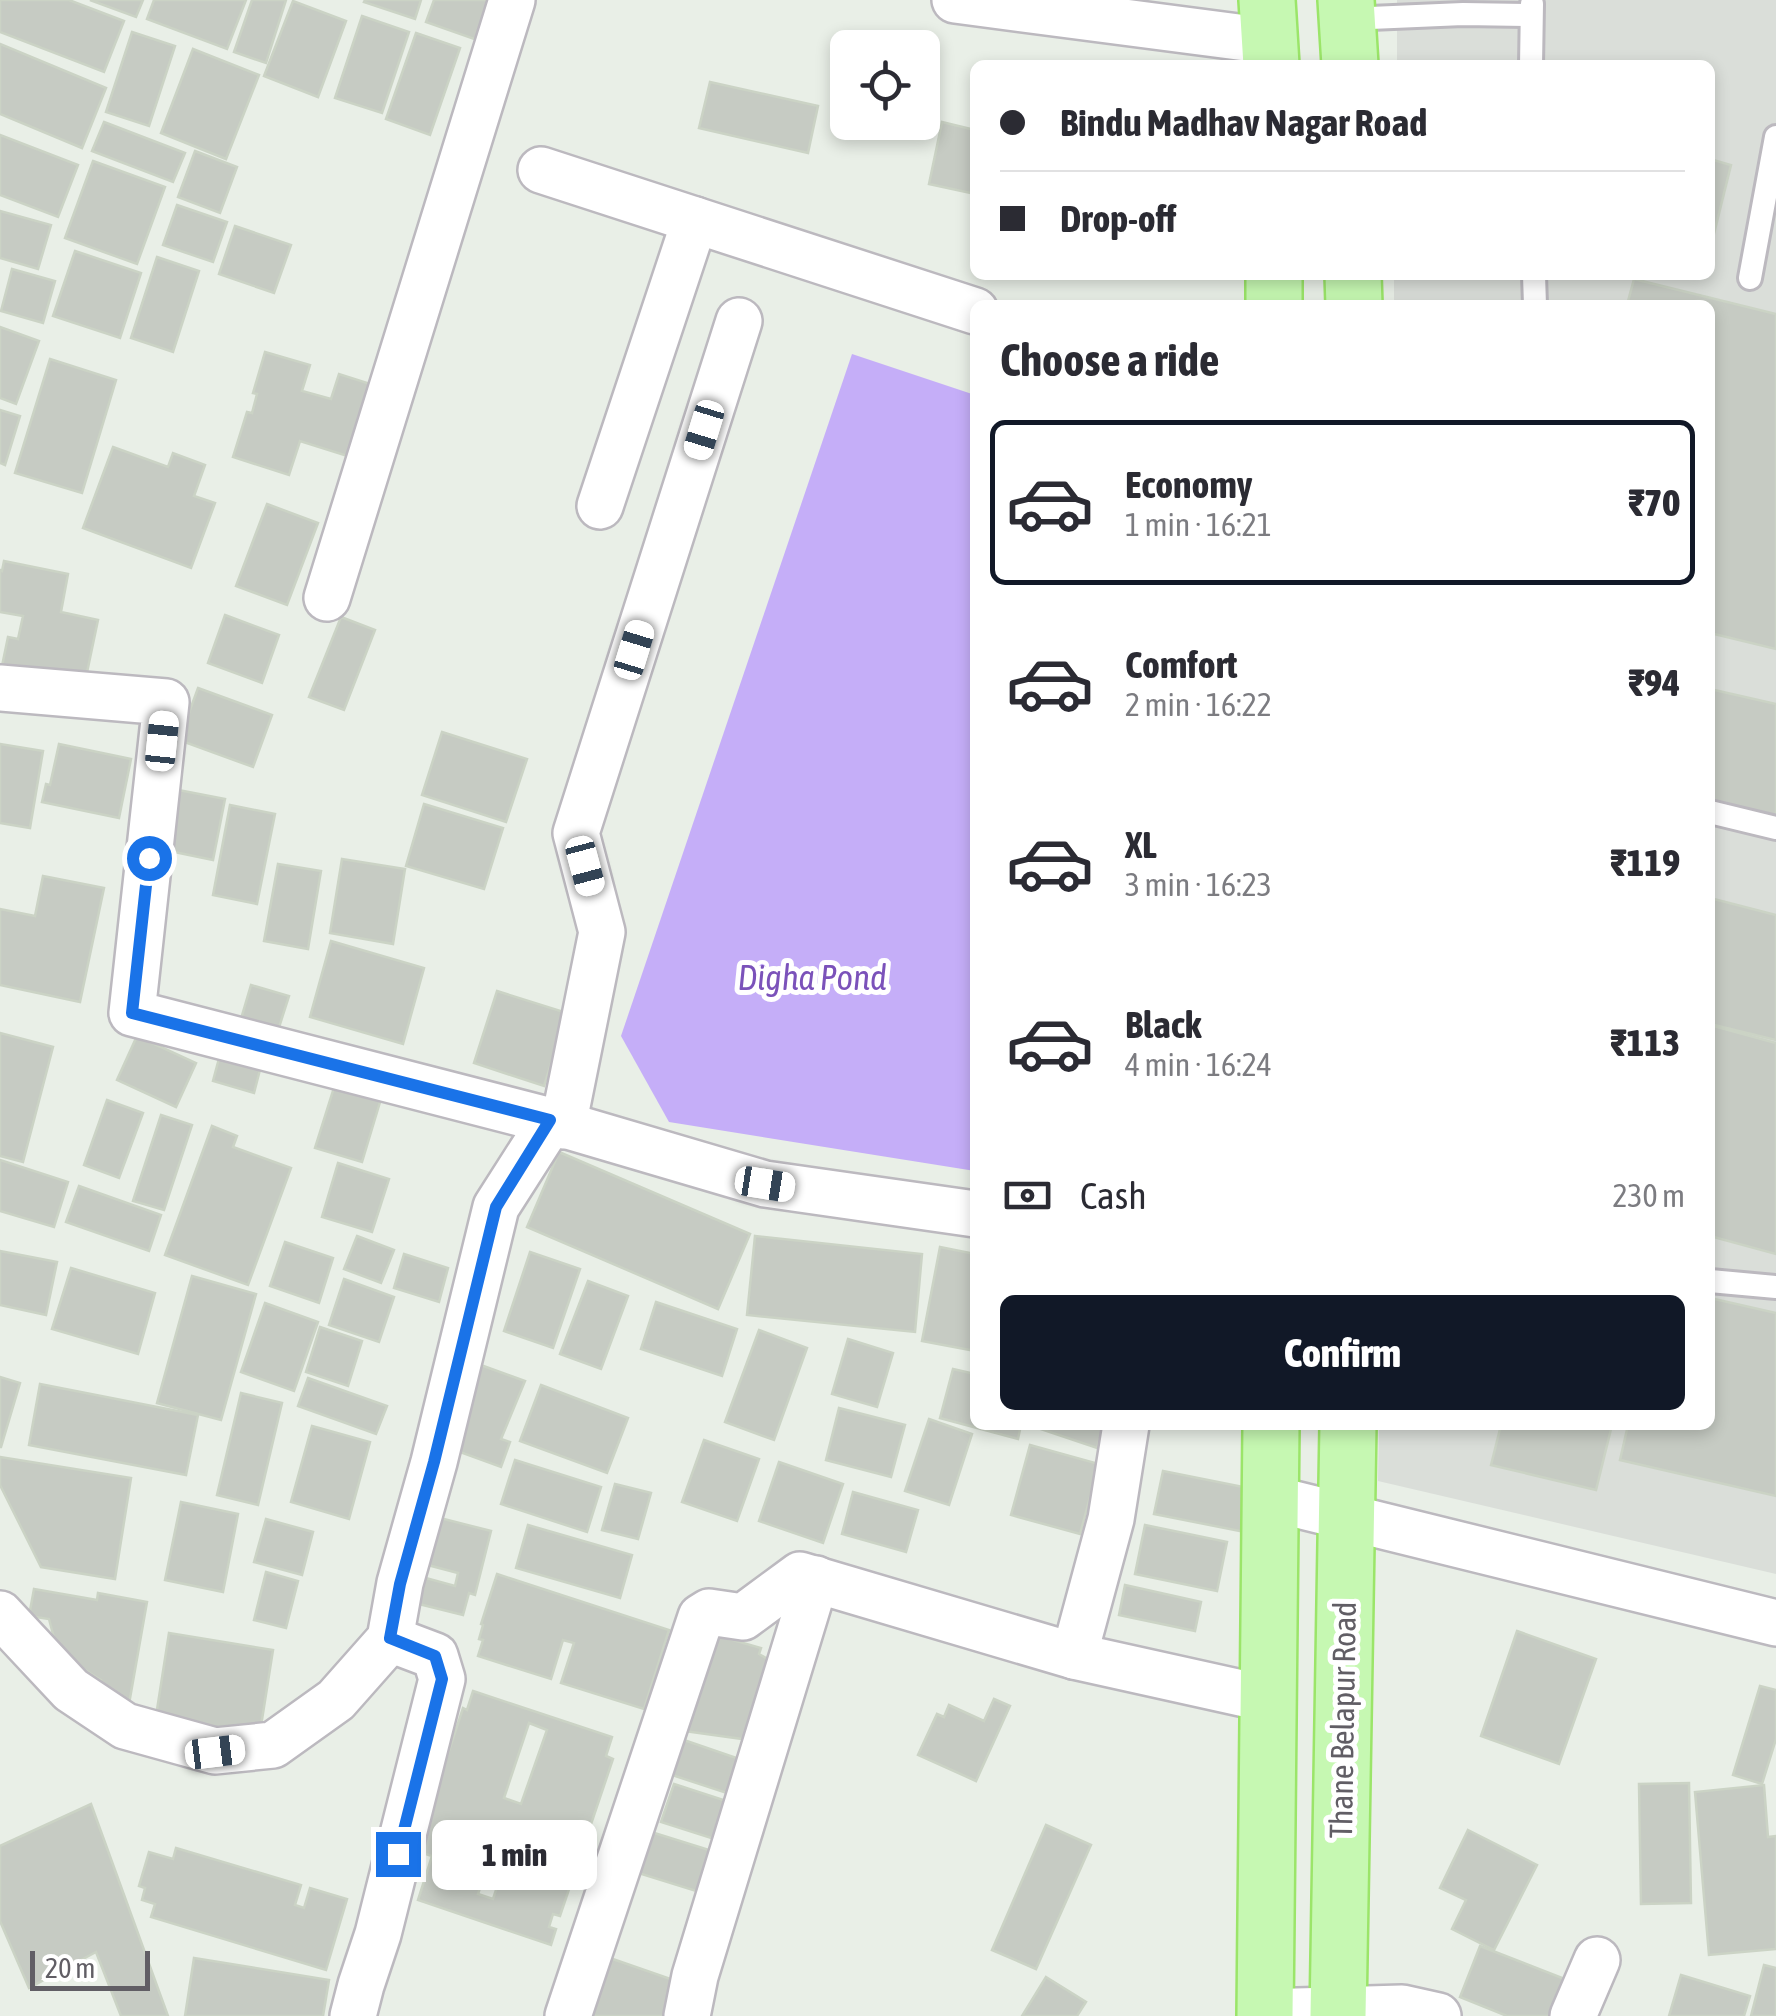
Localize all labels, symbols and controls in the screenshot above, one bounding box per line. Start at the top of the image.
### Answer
map controls [830,30,940,140]
button: locate [830,30,940,140]
text: Bindu Madhav Nagar Road [1060,101,1427,144]
text: Drop-off [1060,197,1176,240]
text: Choose a ride [1000,334,1219,386]
car [681,397,727,463]
icon: car [1005,458,1095,548]
text: Economy [1125,463,1252,506]
text: ₹70 [1628,481,1680,524]
text: 1 min · 16:21 [1125,506,1272,543]
car [611,617,657,683]
icon: car [1005,638,1095,728]
text: Comfort [1125,643,1237,686]
text: ₹94 [1628,661,1680,704]
text: 2 min · 16:22 [1125,686,1272,723]
car [144,710,180,772]
icon: car [1005,818,1095,908]
text: XL [1125,823,1157,866]
car [563,833,607,899]
route start [127,836,172,881]
text: ₹119 [1610,841,1680,884]
text: 3 min · 16:23 [1125,866,1272,903]
water label: Digha Pond [738,957,887,997]
icon: car [1005,998,1095,1088]
text: Black [1125,1003,1202,1046]
text: ₹113 [1610,1021,1680,1064]
text: 4 min · 16:24 [1125,1046,1272,1083]
car [733,1164,797,1204]
icon: cash [1000,1168,1055,1223]
text: Cash [1080,1174,1147,1217]
text: 230 m [1612,1177,1685,1214]
button: Confirm [1000,1295,1685,1410]
street label: Thane Belapur Road [1322,1601,1363,1839]
car [183,1733,247,1771]
callout: 1 min [433,1819,598,1889]
route end [376,1832,421,1877]
text: 1 min [482,1836,547,1873]
scale bar [30,1946,150,1990]
text: 20 m [45,1952,95,1984]

